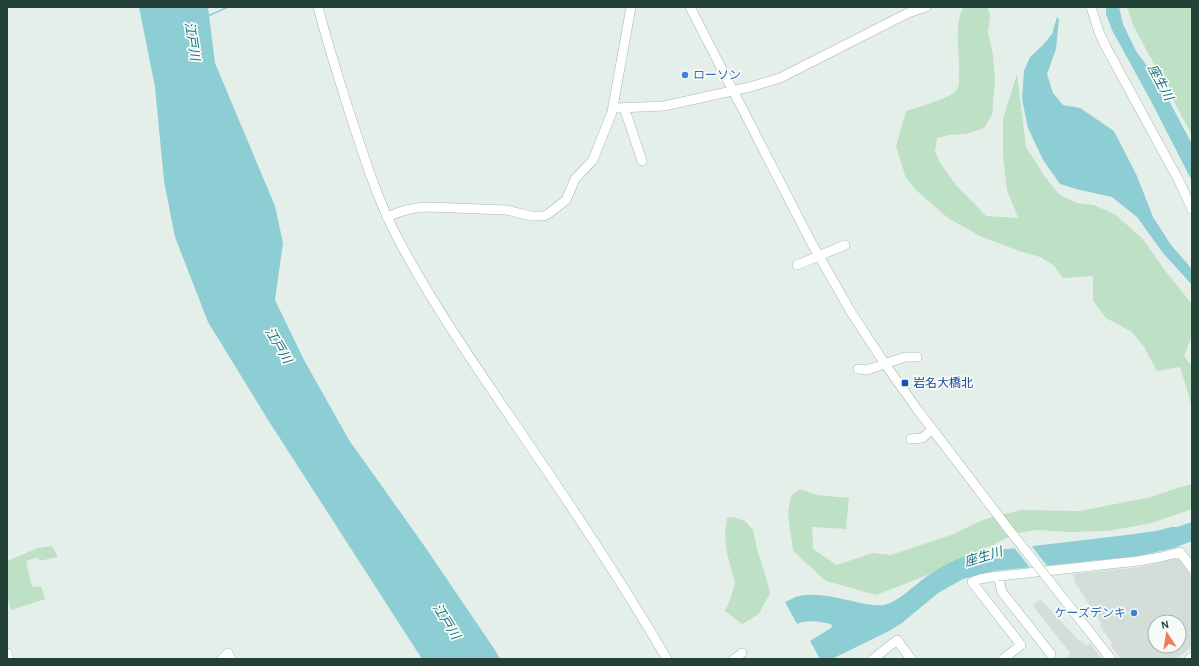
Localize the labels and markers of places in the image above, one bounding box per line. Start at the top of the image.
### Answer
place label: ローソン [693,69,741,81]
marker: ローソン [680,70,690,80]
place label: 岩名大橋北 [913,376,973,389]
marker: 岩名大橋北 [900,378,910,388]
place label: ケーズデンキ [1055,606,1126,619]
marker: ケーズデンキ [1129,608,1139,618]

